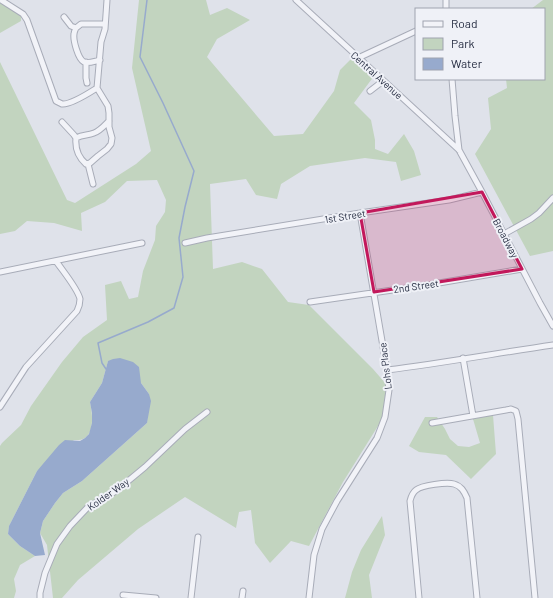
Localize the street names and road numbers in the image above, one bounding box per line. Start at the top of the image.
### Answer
street label: Central Avenue [349,49,405,101]
street label: 1st Street [324,207,367,225]
street label: Broadway [491,216,521,260]
street label: 2nd Street [393,277,440,295]
street label: Lohs Place [376,342,394,390]
street label: Kolder Way [85,475,131,513]

